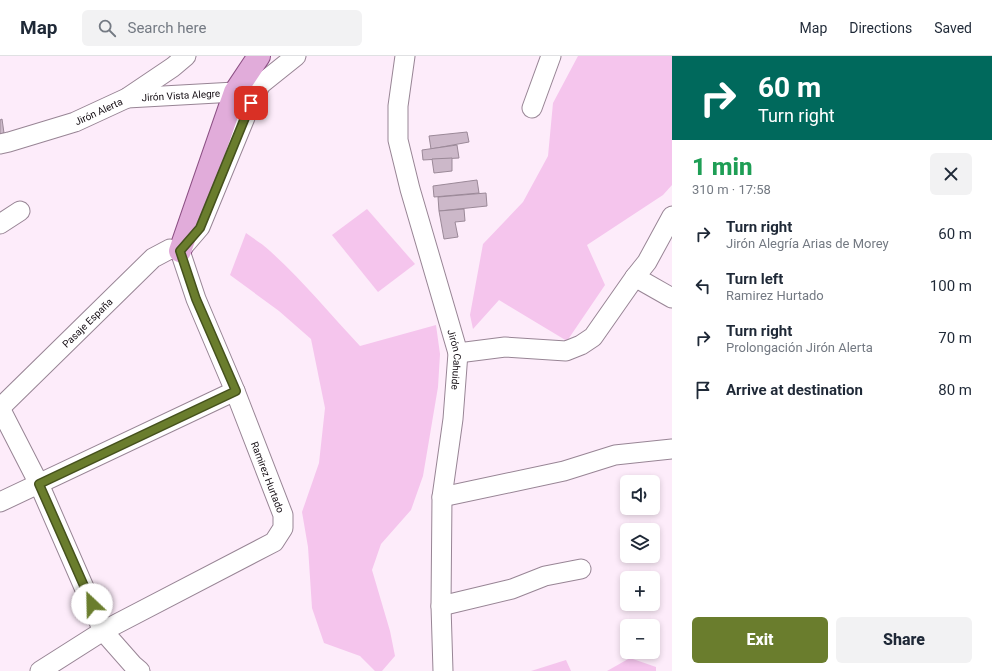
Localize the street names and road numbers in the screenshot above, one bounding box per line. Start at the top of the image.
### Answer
street label: Jirón Vista Alegre [141,88,221,103]
street label: Jirón Alerta [73,96,124,127]
street label: Pasaje España [60,296,115,350]
street label: Jirón Cahuide [445,328,463,390]
street label: Ramirez Hurtado [249,440,286,515]

